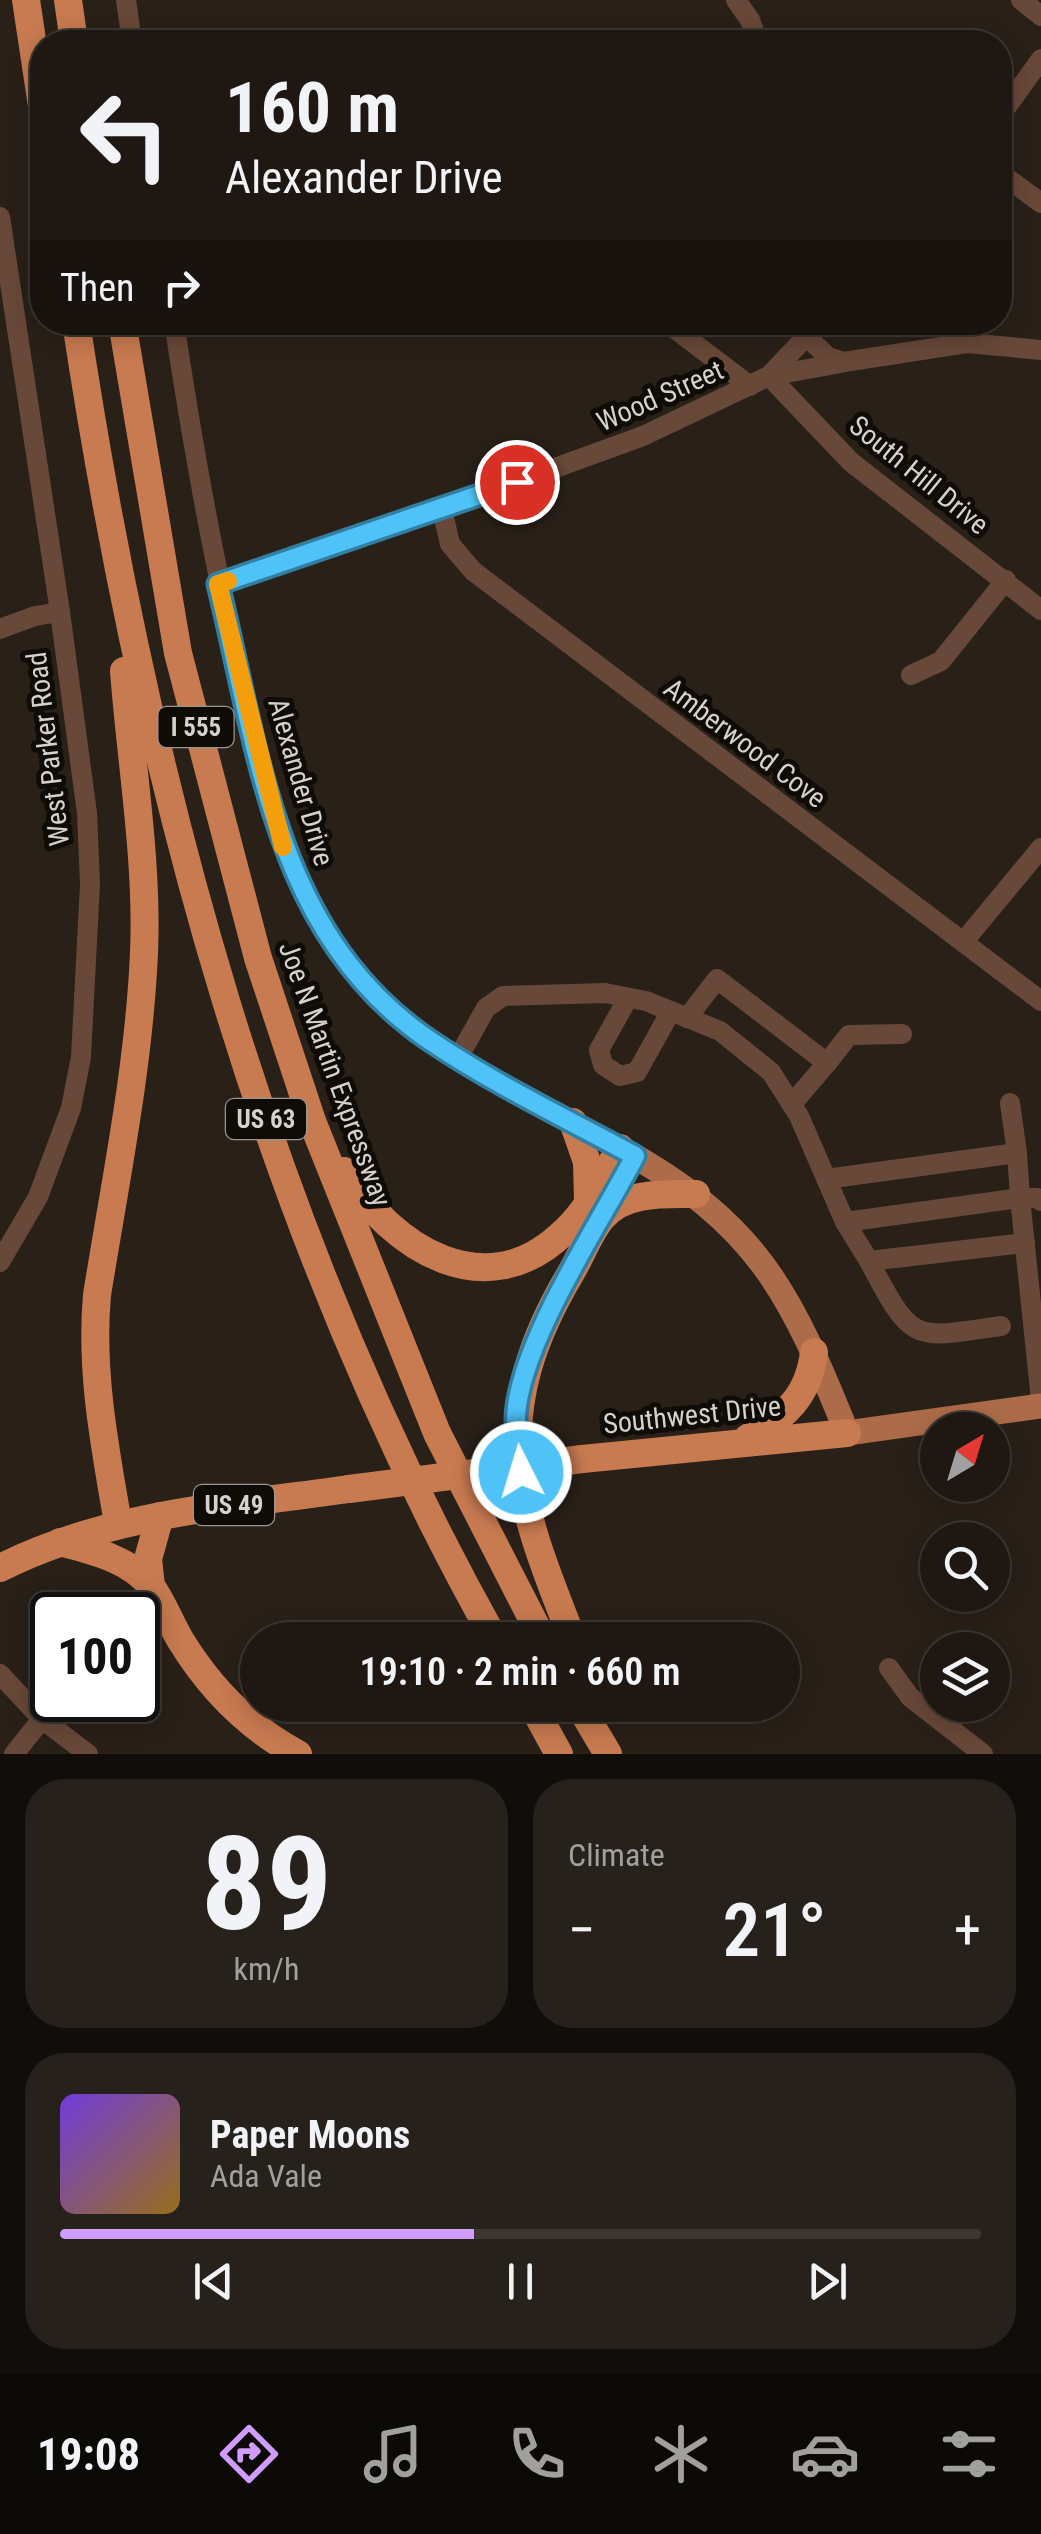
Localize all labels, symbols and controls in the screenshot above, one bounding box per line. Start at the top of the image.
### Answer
text: 160 m [225,67,399,149]
icon: left [60,70,190,200]
text: Alexander Drive [225,151,503,204]
icon: right [154,260,209,315]
text: Then [60,266,134,310]
street label: Wood Street [592,353,728,439]
street label: South Hill Drive [843,409,995,541]
pin [475,440,560,525]
icon: arrive [490,455,545,510]
street label: West Parker Road [20,650,76,848]
street label: Amberwood Cove [658,671,832,815]
street label: Alexander Drive [261,694,341,870]
road number: I 555 [158,707,234,747]
street label: Joe N Martin Expressway [272,937,398,1211]
road number: US 63 [226,1099,306,1139]
street label: Southwest Drive [601,1389,783,1441]
north arrow [920,1412,1010,1502]
map controls [920,1412,1010,1722]
position arrow [469,1420,573,1524]
road number: US 49 [194,1485,274,1525]
button: search [920,1522,1010,1612]
speed limit sign: 100 [30,1592,160,1722]
button: layers [920,1632,1010,1722]
text: 19:10 · 2 min · 660 m [360,1650,680,1694]
text: 89 [201,1808,332,1961]
text: Climate [568,1836,665,1874]
text: 21° [722,1886,827,1974]
text: − [568,1898,596,1962]
text: + [954,1898,981,1962]
text: km/h [234,1950,299,1988]
text: Paper Moons [210,2113,410,2157]
text: Ada Vale [210,2157,322,2195]
icon: previous [186,2254,241,2309]
icon: pause [493,2254,548,2309]
icon: next [800,2254,855,2309]
icon: directions [214,2419,284,2489]
icon: music [358,2419,428,2489]
icon: phone [502,2419,572,2489]
icon: climate [646,2419,716,2489]
icon: car [790,2419,860,2489]
icon: filters [934,2419,1004,2489]
text: 19:08 [37,2428,140,2481]

